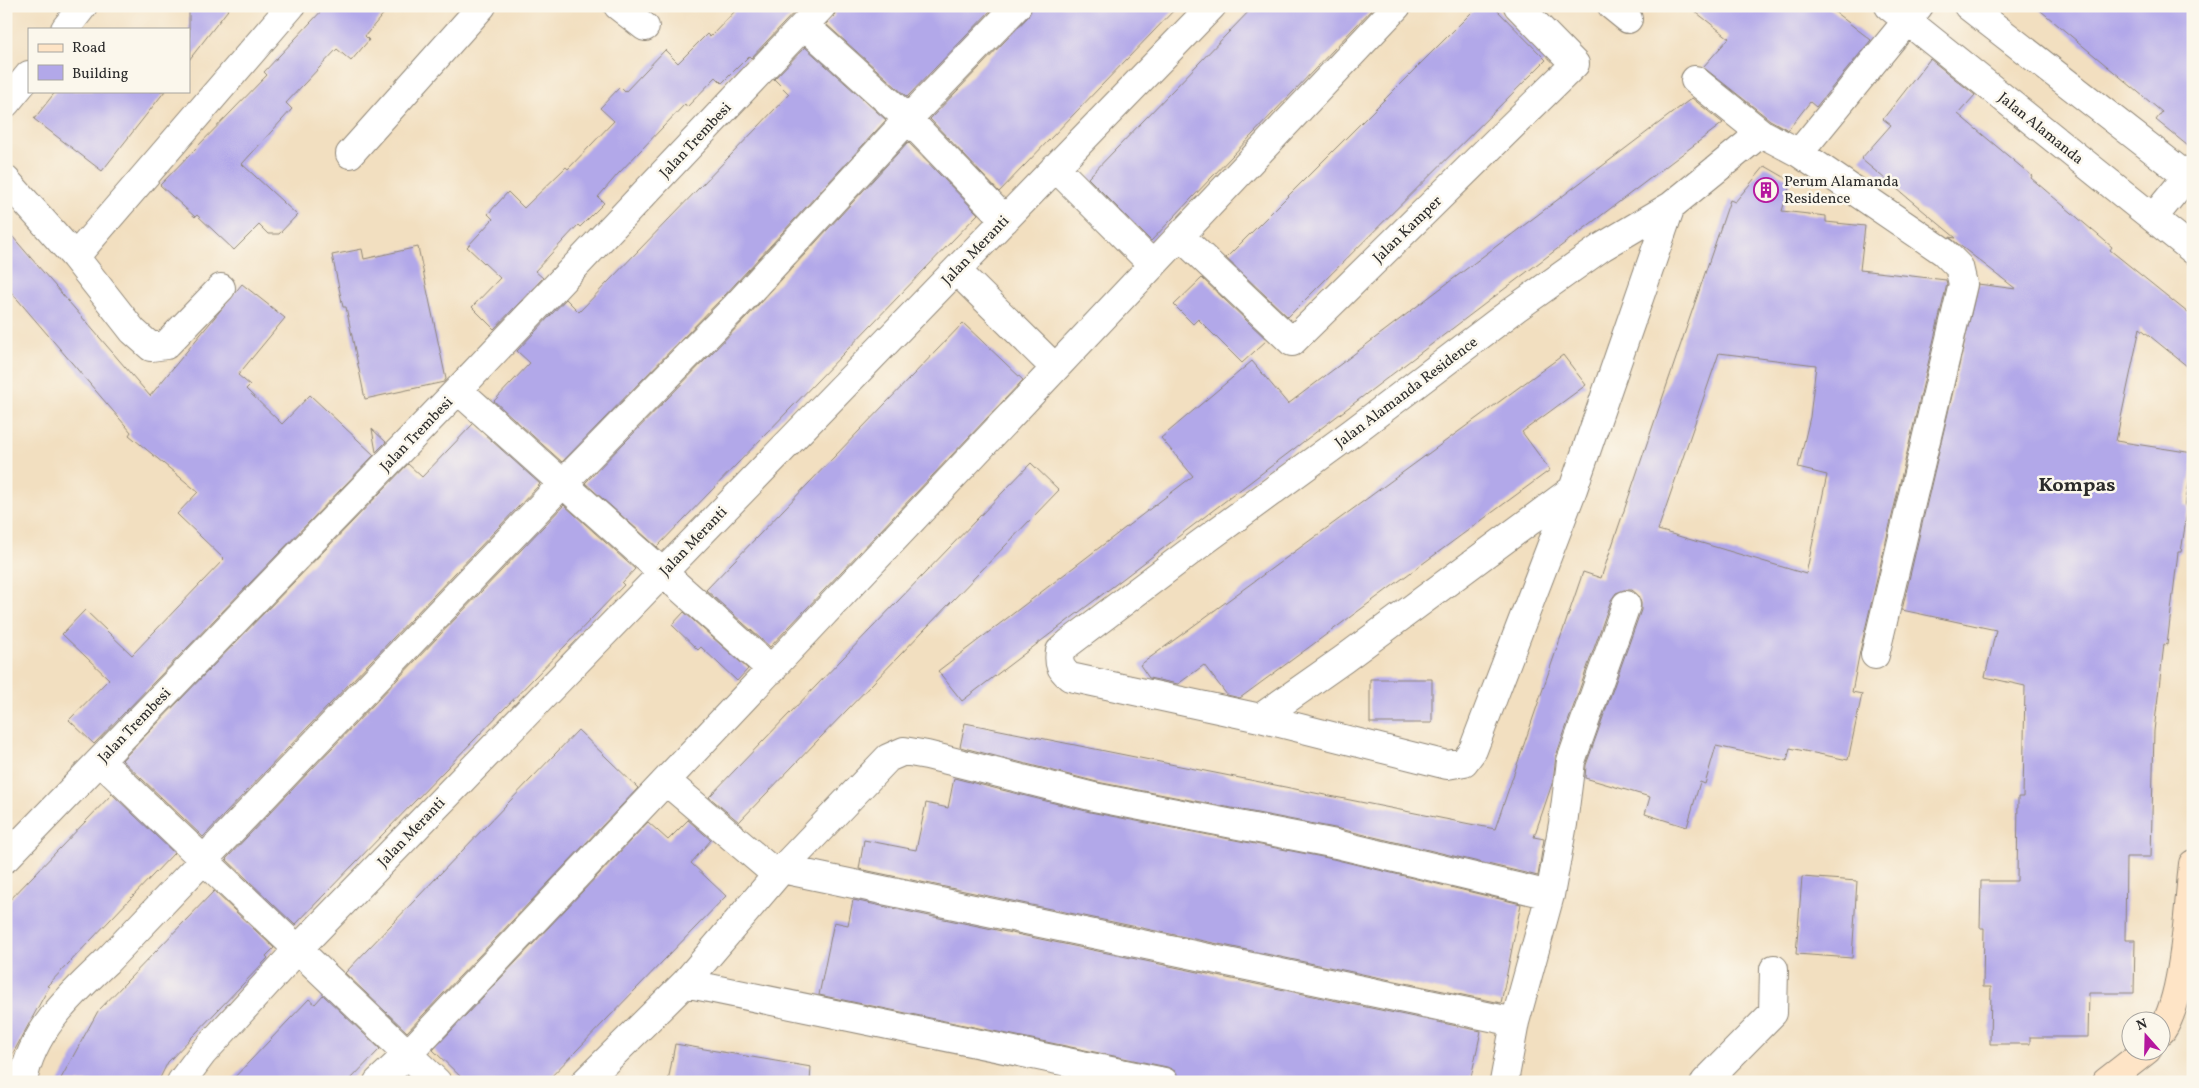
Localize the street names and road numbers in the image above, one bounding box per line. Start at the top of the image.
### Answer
street label: Jalan Alamanda [1993,88,2087,170]
street label: Jalan Trembesi [655,98,737,184]
street label: Jalan Kamper [1369,192,1447,269]
street label: Jalan Meranti [937,212,1015,291]
street label: Jalan Alamanda Residence [1331,333,1483,454]
street label: Jalan Trembesi [376,393,458,477]
street label: Jalan Meranti [655,503,733,582]
street label: Jalan Trembesi [94,684,176,768]
street label: Jalan Meranti [373,794,451,873]

